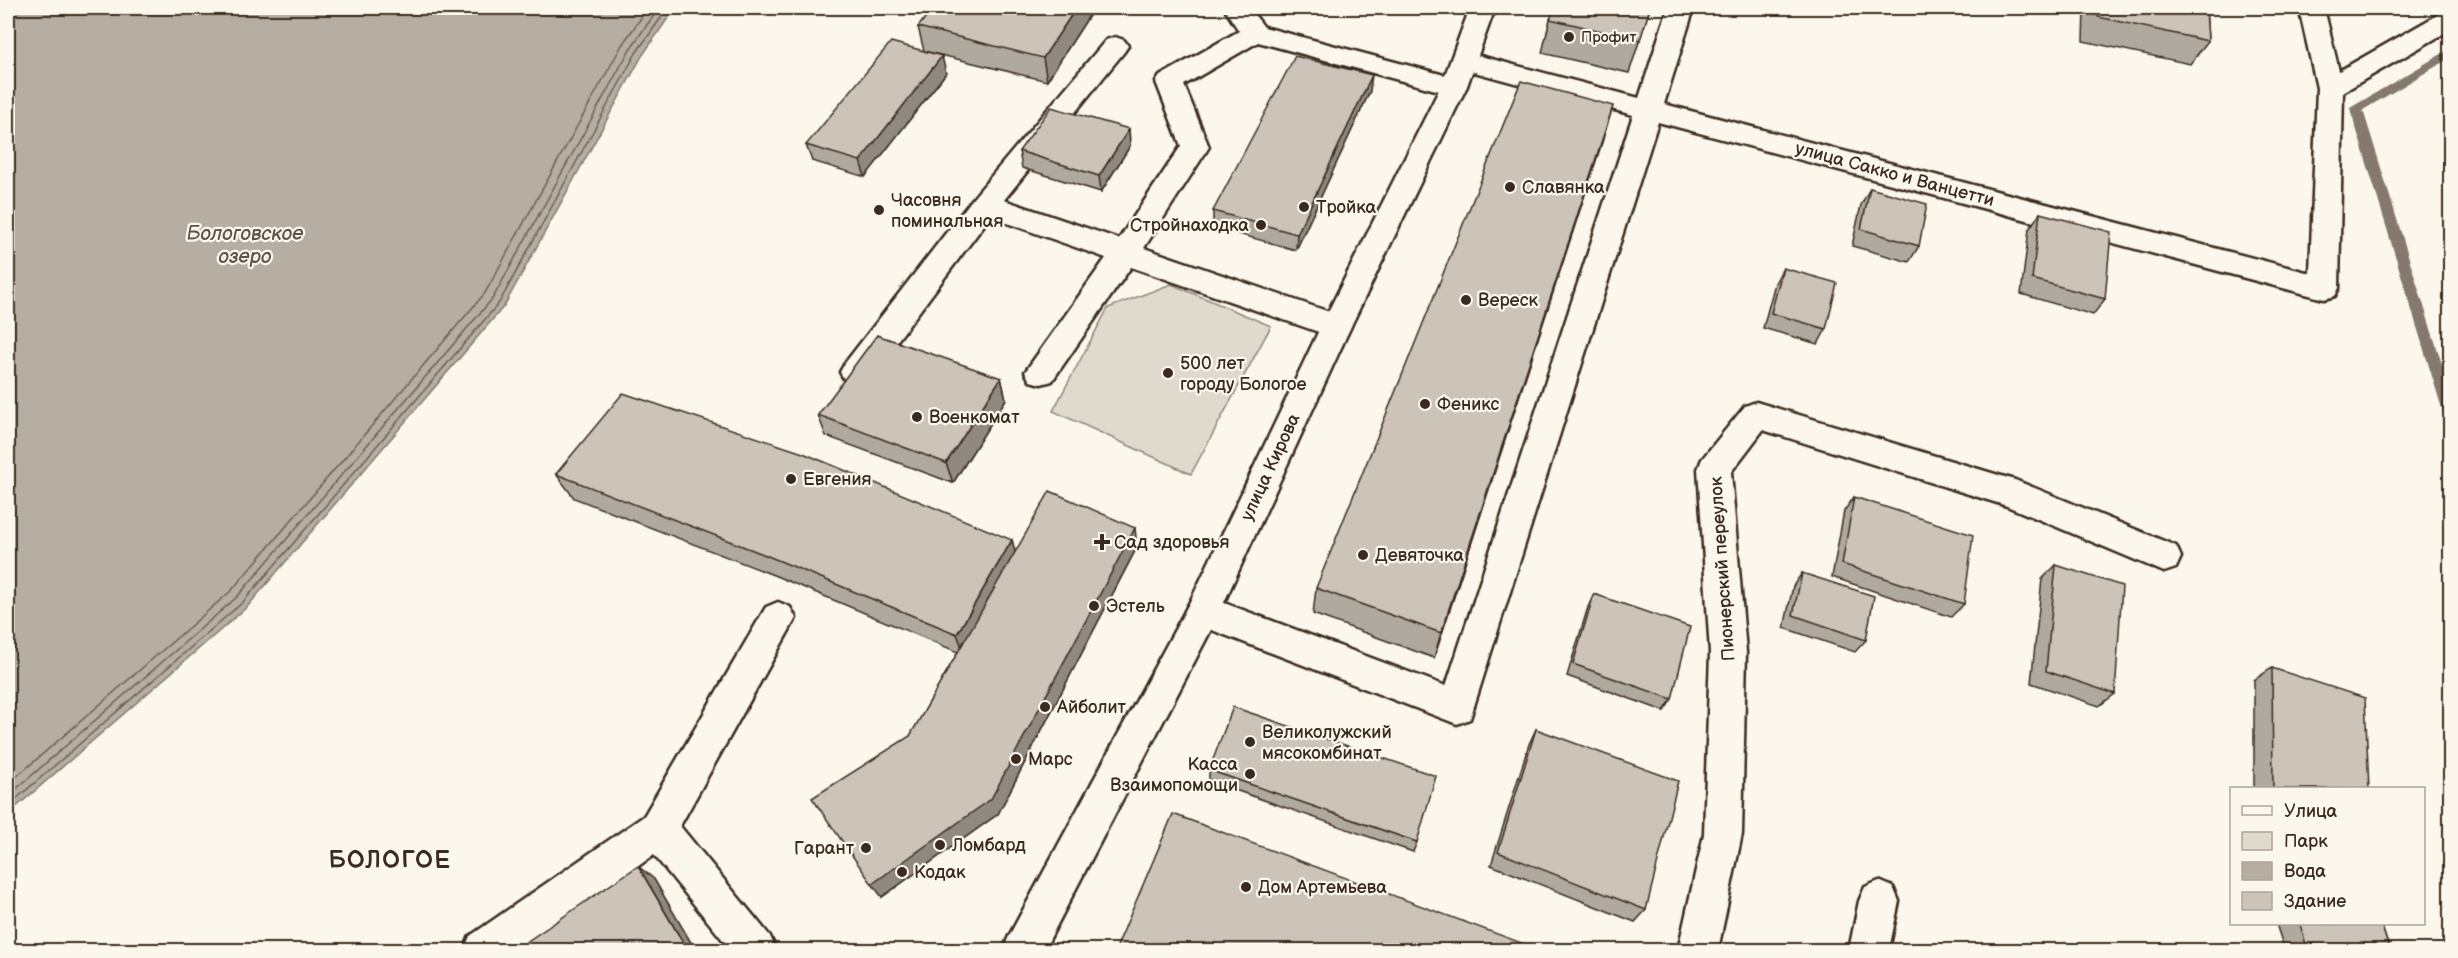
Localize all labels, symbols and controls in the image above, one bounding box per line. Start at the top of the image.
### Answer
place label: Профит [1581,28,1636,47]
marker: Профит [1562,30,1576,44]
street label: улица Сакко и Ванцетти [1793,138,1997,211]
place label: Славянка [1522,177,1605,198]
marker: Славянка [1503,180,1517,194]
place label: Часовня поминальная [891,190,1004,232]
place label: Тройка [1316,197,1377,218]
marker: Тройка [1297,200,1311,214]
marker: Часовня поминальная [872,203,886,217]
place label: Стройнаходка [1130,215,1249,236]
marker: Стройнаходка [1254,218,1268,232]
water label: Бологовское озеро [187,222,303,269]
place label: Вереск [1478,290,1538,311]
marker: Вереск [1459,293,1473,307]
place label: 500 лет городу Бологое [1180,353,1306,395]
marker: 500 лет городу Бологое [1161,366,1175,380]
place label: Феникс [1437,394,1499,415]
marker: Феникс [1418,397,1432,411]
place label: Военкомат [929,407,1020,428]
marker: Военкомат [910,410,924,424]
street label: улица Кирова [1236,410,1305,524]
place label: Евгения [803,469,871,490]
marker: Евгения [784,472,798,486]
street label: Пионерский переулок [1706,476,1739,662]
place label: Сад здоровья [1114,532,1230,553]
marker: Сад здоровья [1095,535,1109,549]
place label: Девяточка [1375,545,1464,566]
marker: Девяточка [1356,548,1370,562]
place label: Эстель [1106,596,1165,617]
marker: Эстель [1087,599,1101,613]
place label: Айболит [1056,697,1127,718]
marker: Айболит [1038,700,1052,714]
place label: Великолужский мясокомбинат [1262,722,1392,764]
marker: Великолужский мясокомбинат [1243,735,1257,749]
place label: Марс [1028,749,1073,770]
marker: Марс [1009,752,1023,766]
place label: Касса Взаимопомощи [1110,754,1238,796]
marker: Касса Взаимопомощи [1243,767,1257,781]
legend [2230,787,2425,925]
text: Улица [2284,801,2338,822]
text: Парк [2284,831,2328,852]
place label: Ломбард [951,835,1026,856]
place label: Гарант [794,838,855,859]
marker: Ломбард [933,838,947,852]
marker: Гарант [859,841,873,855]
district label: БОЛОГОЕ [329,846,451,875]
text: Вода [2284,861,2326,882]
place label: Кодак [914,862,966,883]
marker: Кодак [895,865,909,879]
place label: Дом Артемьева [1258,877,1387,898]
marker: Дом Артемьева [1239,880,1253,894]
text: Здание [2284,891,2346,912]

